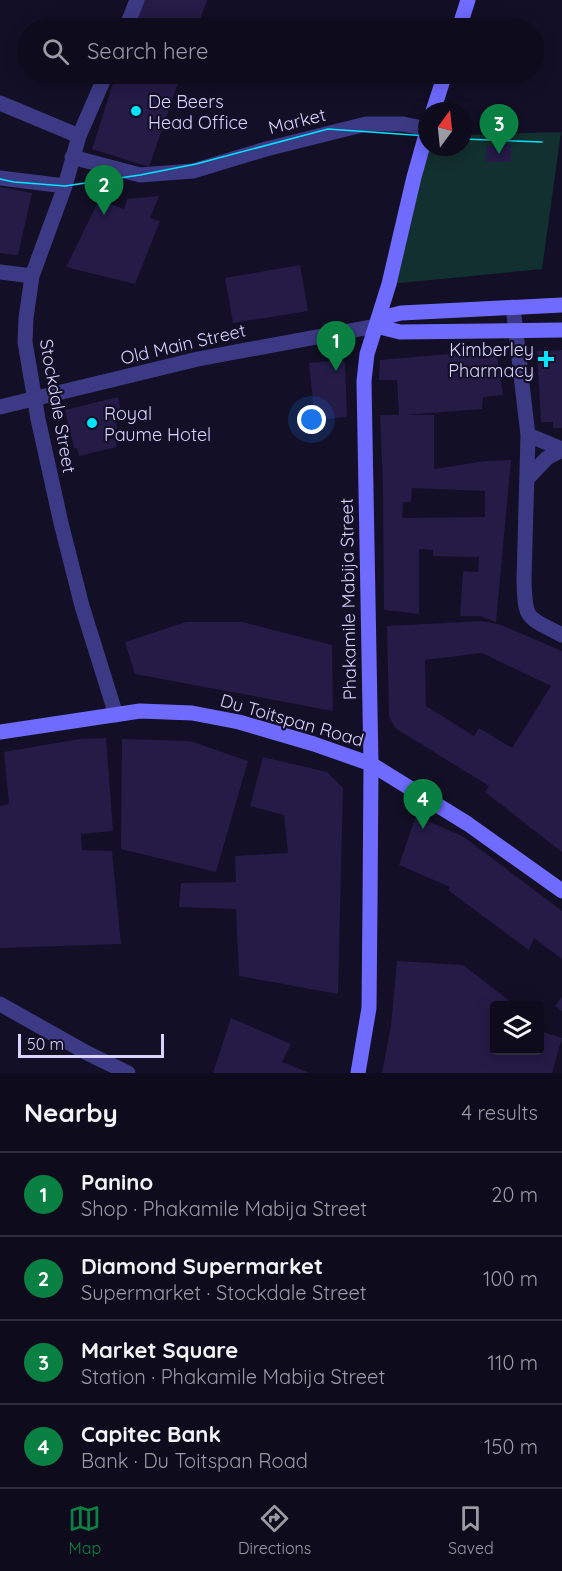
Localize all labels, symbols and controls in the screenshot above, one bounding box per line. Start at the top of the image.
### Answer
search box [18,18,544,84]
icon: search [39,35,72,68]
text: Search here [87,37,208,65]
place label: De Beers Head Office [148,90,248,134]
north arrow [418,102,472,156]
street label: Market [266,103,328,139]
marker: De Beers Head Office [129,104,143,118]
pin: 3 [480,104,518,154]
pin: 2 [84,166,124,215]
street label: Old Main Street [118,318,248,370]
pin: 1 [316,322,356,371]
street label: Stockdale Street [35,337,81,475]
place label: Kimberley Pharmacy [448,338,534,382]
marker: Kimberley Pharmacy [539,352,553,366]
place label: Royal Paume Hotel [104,402,211,446]
your location [297,405,326,434]
marker: Royal Paume Hotel [85,416,99,430]
street label: Phakamile Mabija Street [335,498,361,700]
street label: Du Toitspan Road [218,689,366,751]
pin: 4 [404,780,442,829]
map controls [490,1001,544,1055]
button: layers [490,1001,544,1055]
scale bar [18,1031,164,1058]
text: 50 m [27,1034,64,1054]
text: Nearby [24,1096,118,1129]
text: 4 results [462,1100,538,1125]
text: Panino [81,1168,153,1196]
text: 1 [40,1182,47,1207]
text: 20 m [491,1182,538,1207]
text: Shop · Phakamile Mabija Street [81,1196,367,1221]
text: Diamond Supermarket [81,1252,323,1280]
text: 2 [38,1266,49,1291]
text: 100 m [483,1266,538,1291]
text: Supermarket · Stockdale Street [81,1280,367,1305]
text: Market Square [81,1336,238,1364]
text: 3 [38,1350,49,1375]
text: 110 m [488,1350,538,1375]
text: Station · Phakamile Mabija Street [81,1364,385,1389]
text: Capitec Bank [81,1420,221,1448]
text: 4 [38,1434,49,1459]
text: 150 m [484,1434,538,1459]
text: Bank · Du Toitspan Road [81,1448,308,1473]
tab: Map [68,1502,101,1558]
tab: Directions [238,1502,311,1558]
tab: Saved [448,1502,494,1558]

